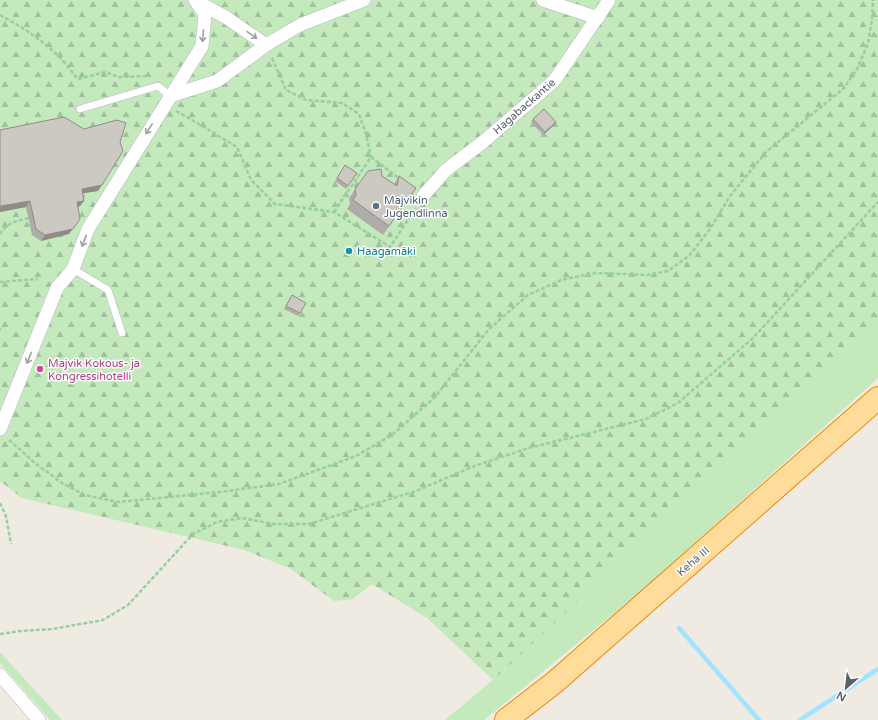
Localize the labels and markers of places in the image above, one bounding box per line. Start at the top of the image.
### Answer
place label: Majvikin Jugendlinna [384,194,448,220]
marker: Majvikin Jugendlinna [371,201,381,211]
place label: Haagamäki [357,245,416,258]
marker: Haagamäki [344,246,354,256]
place label: Majvik Kokous- ja Kongressihotelli [48,357,140,383]
marker: Majvik Kokous- ja Kongressihotelli [35,364,45,374]

